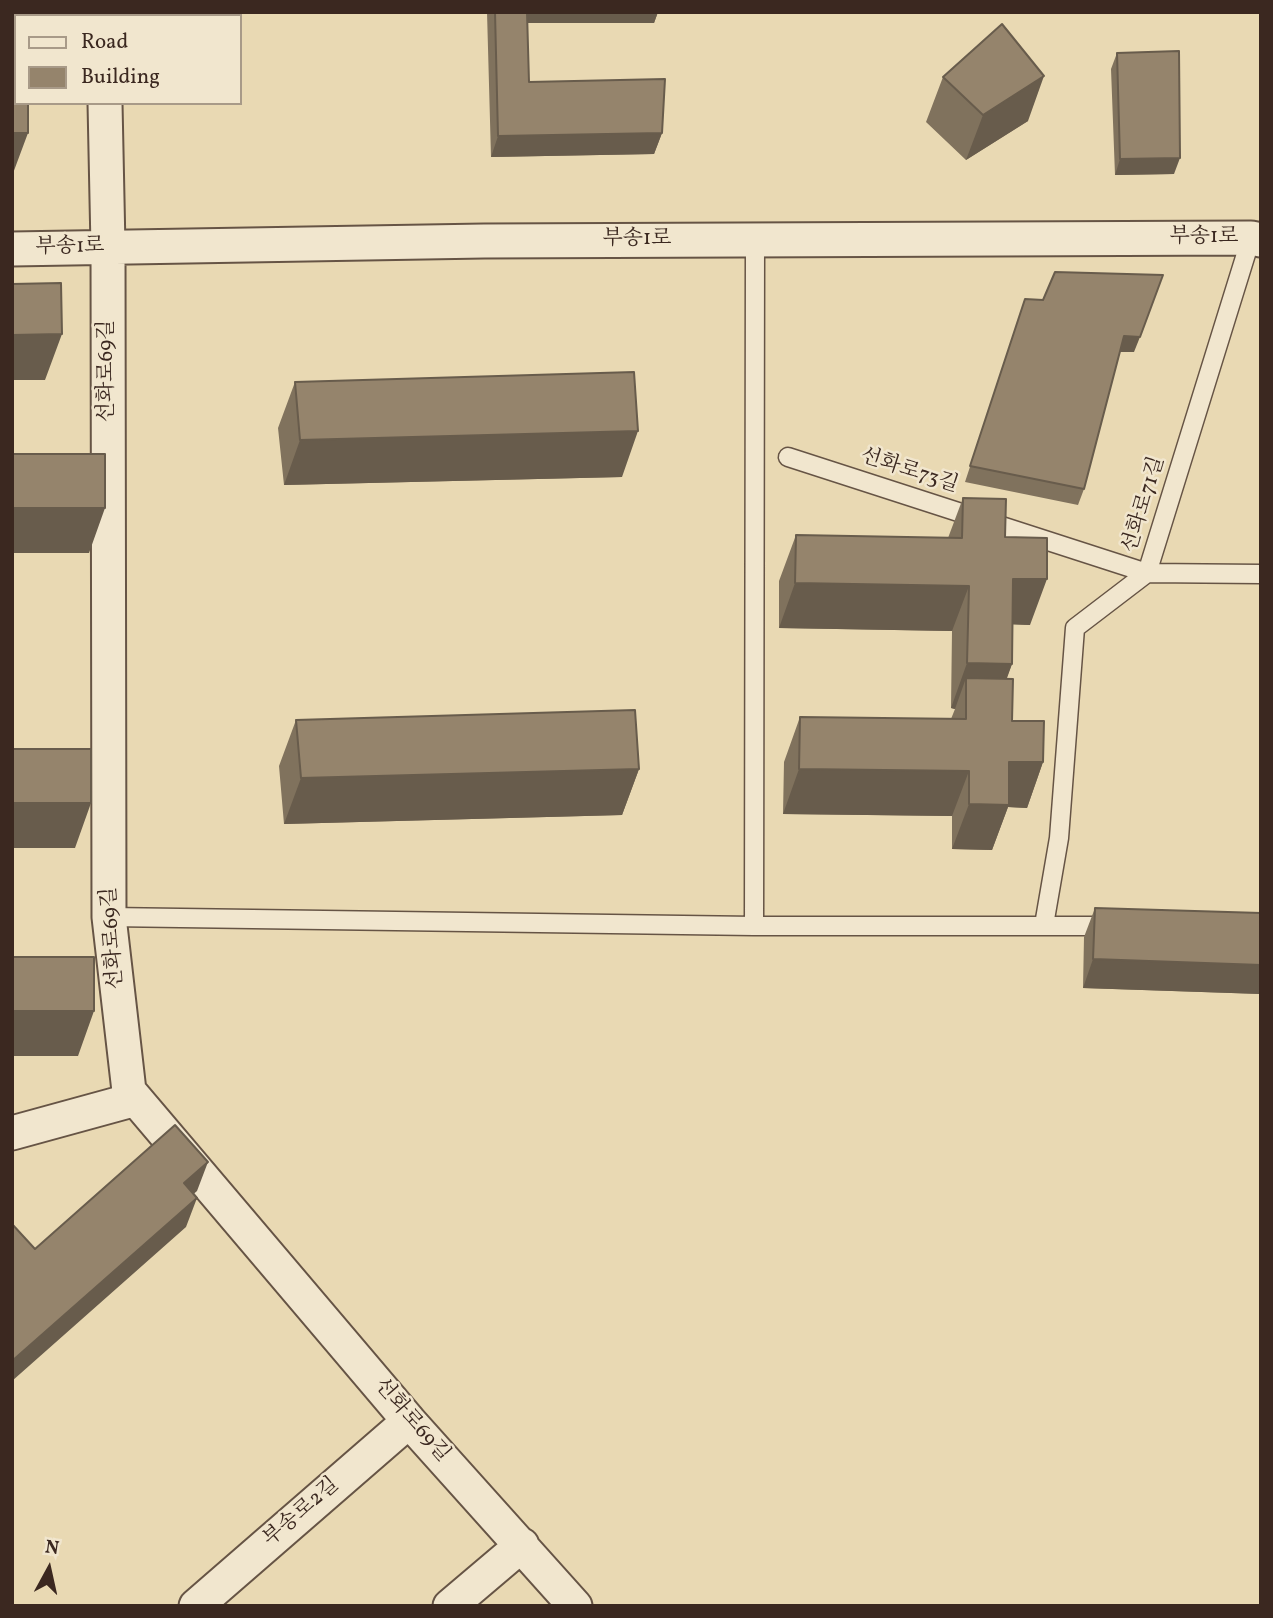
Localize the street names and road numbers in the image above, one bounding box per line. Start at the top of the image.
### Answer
street label: 부송1로 [1169,225,1239,251]
street label: 부송1로 [602,227,672,253]
street label: 부송1로 [35,235,105,261]
street label: 선화로69길 [95,320,121,422]
street label: 선화로73길 [857,444,961,500]
street label: 선화로71길 [1118,454,1172,556]
street label: 선화로69길 [98,886,130,990]
street label: 선화로69길 [368,1374,454,1468]
street label: 부송로2길 [259,1473,345,1553]

